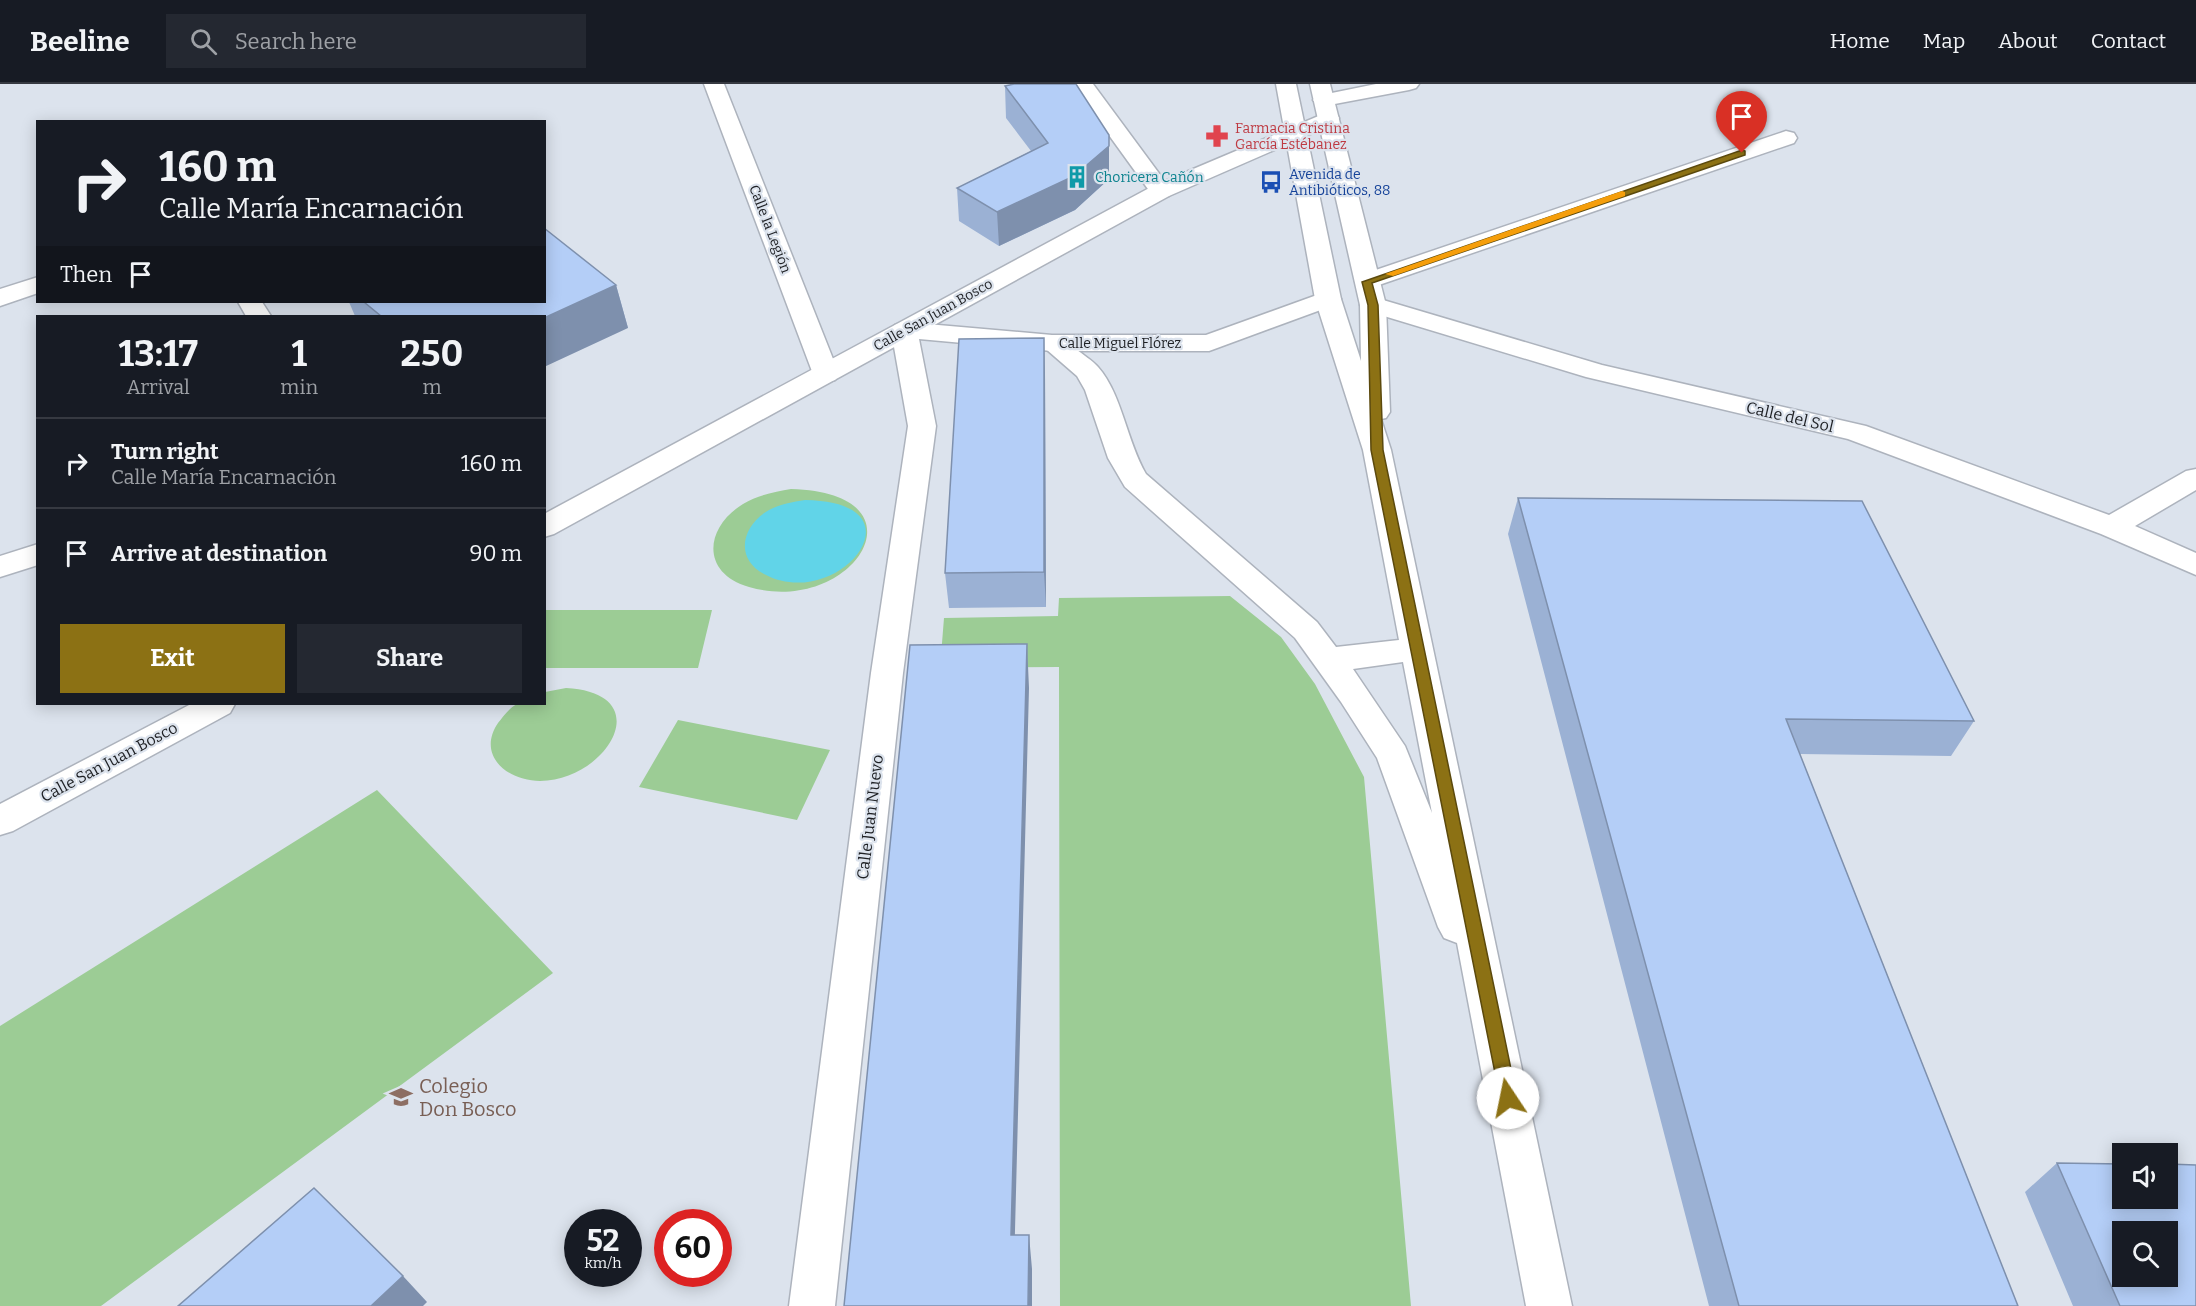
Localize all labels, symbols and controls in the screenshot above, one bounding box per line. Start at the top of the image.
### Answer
search box [166,14,586,68]
text: Beeline [30,25,130,58]
icon: search [187,25,220,58]
text: Search here [235,28,357,55]
text: Home [1830,28,1890,54]
text: Map [1923,28,1965,54]
text: About [1998,28,2058,54]
text: Contact [2091,28,2166,54]
pin [1716,91,1767,153]
icon: arrive [1725,100,1758,133]
place label: Farmacia Cristina García Estébanez [1235,120,1350,153]
pharmacy icon: Farmacia Cristina García Estébanez [1204,123,1230,149]
text: 160 m [159,142,276,192]
icon: right [60,144,138,222]
building icon: Choricera Cañón [1064,164,1090,190]
place label: Avenida de Antibióticos, 88 [1289,166,1390,199]
place label: Choricera Cañón [1095,169,1204,186]
bus stop icon: Avenida de Antibióticos, 88 [1258,169,1284,195]
street label: Calle la Legión [745,182,795,276]
text: Calle María Encarnación [159,193,463,225]
icon: arrive [124,258,157,291]
text: Then [60,261,112,288]
street label: Calle San Juan Bosco [871,275,995,355]
text: 13:17 [119,332,198,376]
text: 1 [291,332,307,376]
text: 250 [401,332,463,376]
street label: Calle Miguel Flórez [1059,335,1182,352]
text: Arrival [126,375,190,399]
text: min [280,375,318,399]
text: m [422,375,442,399]
street label: Calle del Sol [1744,398,1836,436]
text: Turn right [111,438,219,465]
icon: right [60,447,93,480]
text: 160 m [461,450,522,477]
text: Calle María Encarnación [111,465,337,489]
icon: arrive [60,537,93,570]
text: Arrive at destination [111,540,327,567]
text: 90 m [470,540,522,567]
button: Exit [60,624,285,693]
button: Share [297,624,522,693]
street label: Calle San Juan Bosco [37,718,181,806]
street label: Calle Juan Nuevo [853,754,887,880]
position arrow [1476,1066,1540,1130]
place label: Colegio Don Bosco [419,1074,517,1121]
school or university icon: Colegio Don Bosco [388,1084,414,1110]
map controls [2112,1143,2178,1287]
button: sound [2112,1143,2178,1209]
speed limit sign: 60 [654,1209,732,1287]
button: search [2112,1221,2178,1287]
text: 52 [587,1223,619,1259]
text: km/h [584,1254,622,1272]

